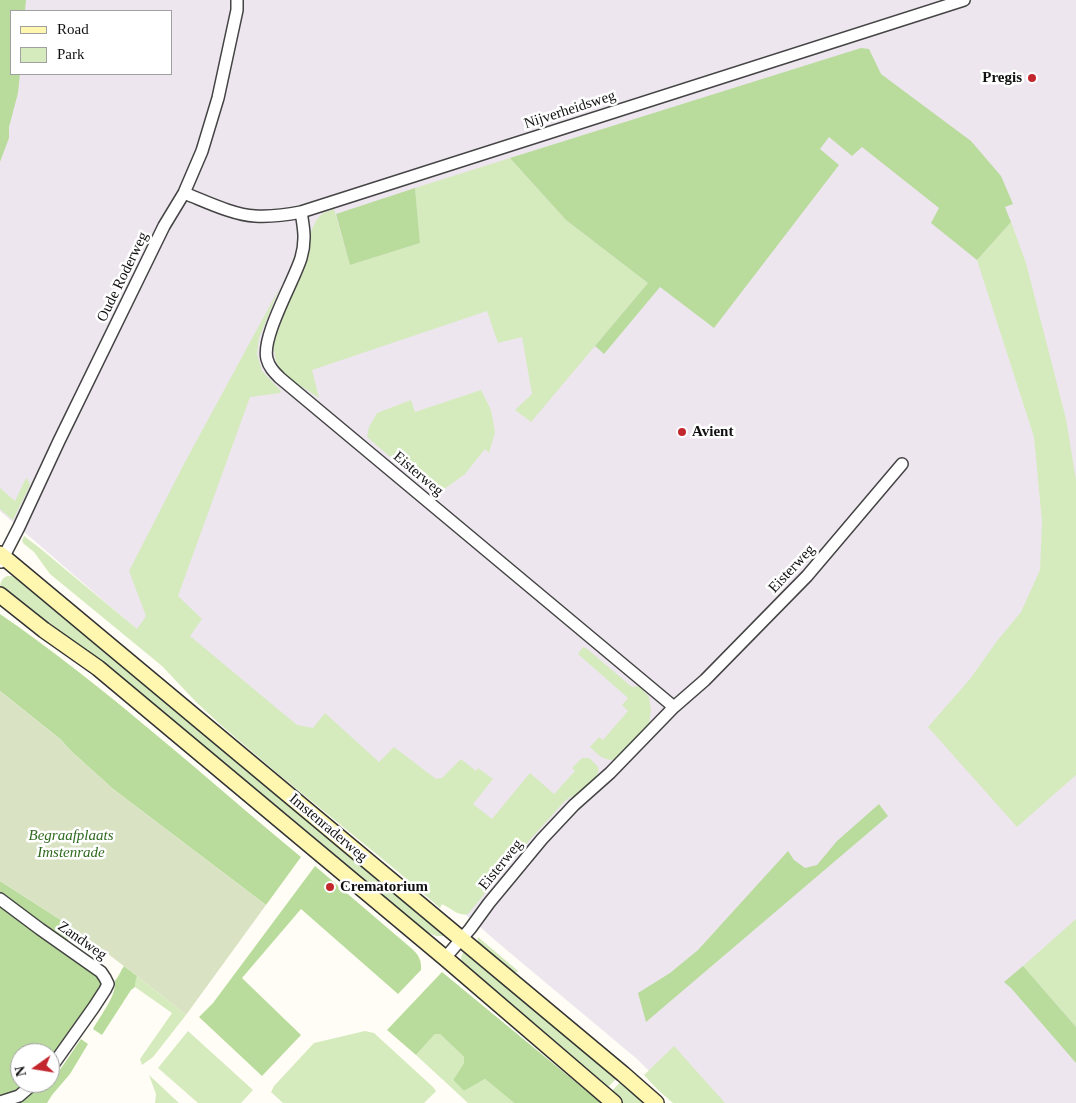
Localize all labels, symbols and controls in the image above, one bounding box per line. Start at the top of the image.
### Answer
legend [10,10,172,75]
text: Road [57,21,89,37]
text: Park [57,46,85,62]
place label: Pregis [982,69,1022,87]
marker: Pregis [1026,72,1038,84]
street label: Nijverheidsweg [522,87,618,133]
street label: Oude Roderweg [93,229,153,325]
place label: Avient [692,423,733,441]
marker: Avient [676,426,688,438]
street label: Eisterweg [389,448,447,500]
street label: Eisterweg [765,541,819,597]
street label: Imstenraderweg [285,790,371,866]
park label: Begraafplaats Imstenrade [29,827,113,862]
street label: Eisterweg [475,836,527,894]
place label: Crematorium [340,878,428,896]
marker: Crematorium [324,881,336,893]
street label: Zandweg [54,918,110,964]
north arrow [10,1043,60,1093]
text: N [12,1065,29,1078]

